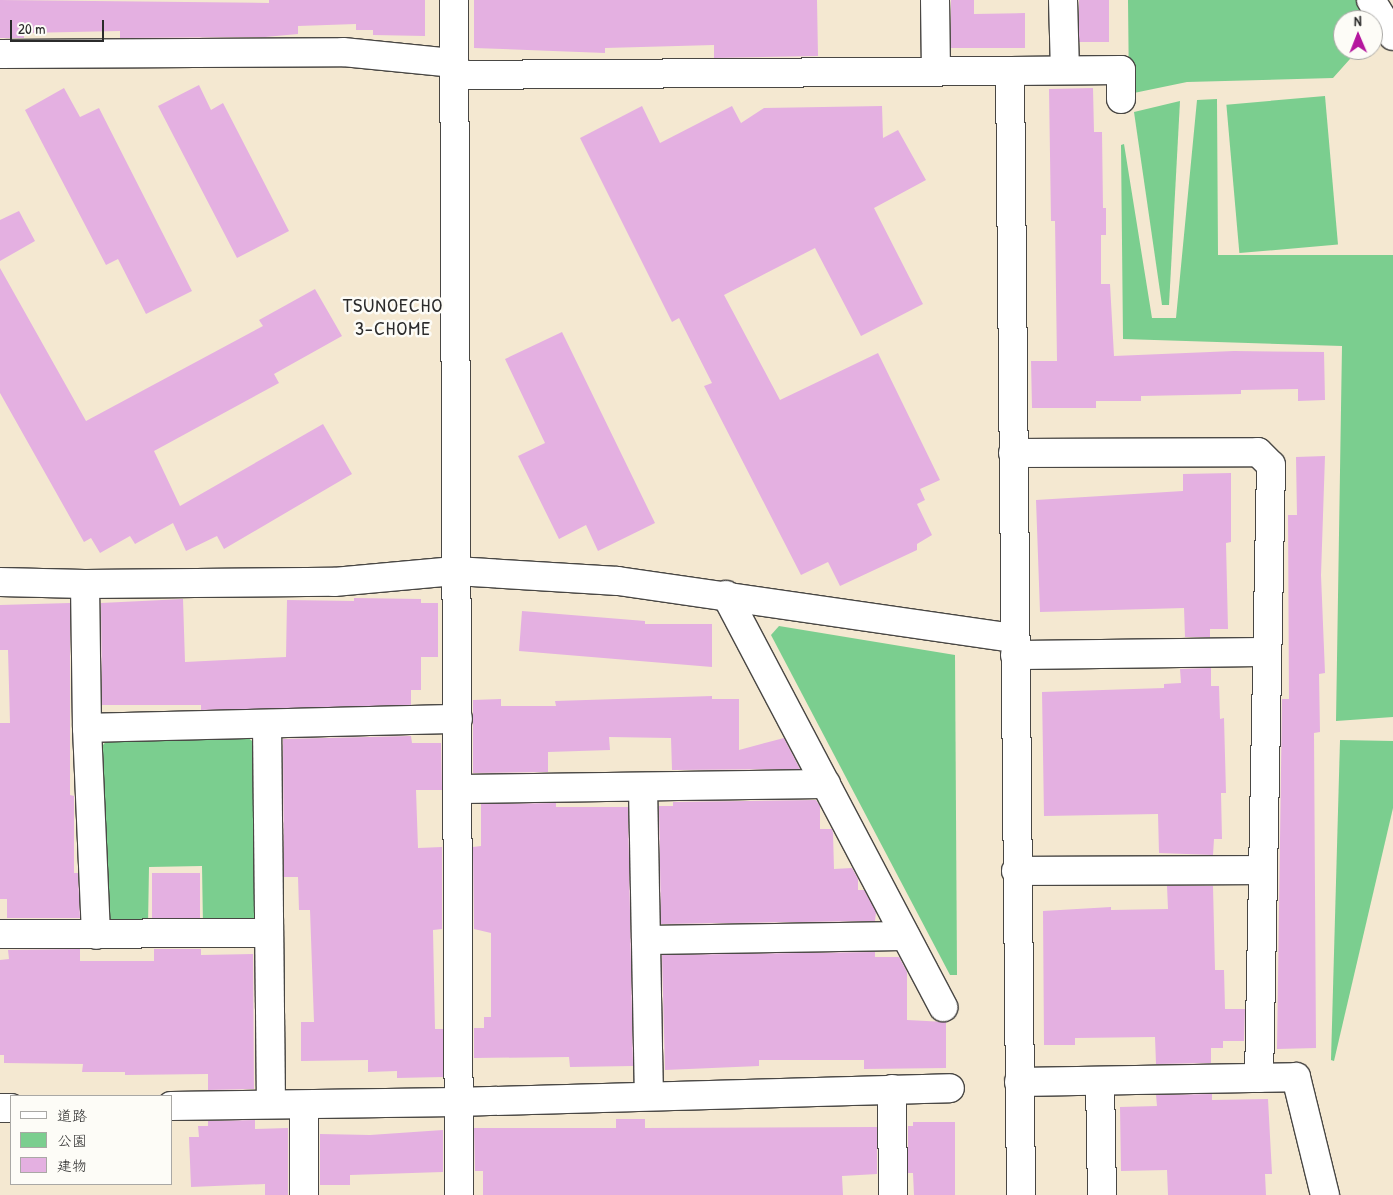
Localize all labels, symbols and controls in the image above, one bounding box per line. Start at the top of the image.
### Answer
scale bar [12,10,106,42]
north arrow [1333,10,1383,60]
text: N [1354,11,1362,30]
text: 20 m [18,18,45,39]
district label: TSUNOECHO 3-CHOME [342,292,444,339]
legend [10,1095,172,1185]
text: 道路 [57,1105,87,1126]
text: 公園 [57,1130,87,1151]
text: 建物 [57,1155,87,1176]

